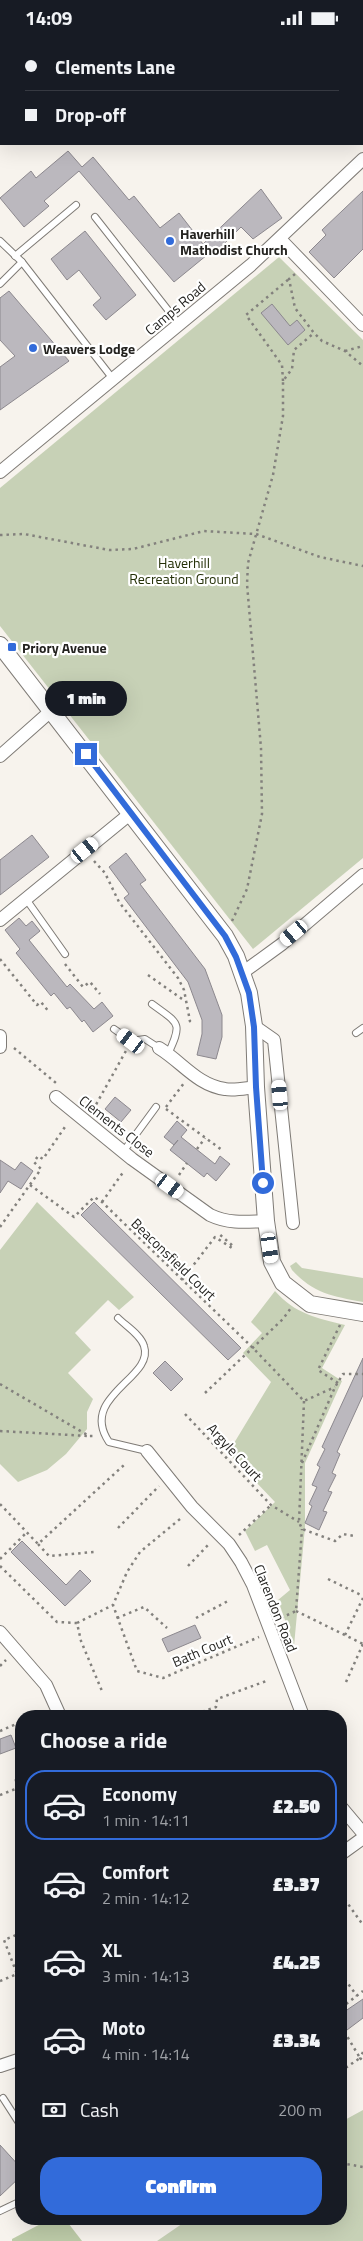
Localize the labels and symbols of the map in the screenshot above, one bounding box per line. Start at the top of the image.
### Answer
place label: Haverhill Mathodist Church [180,223,288,260]
marker: Haverhill Mathodist Church [164,235,176,247]
street label: Camps Road [140,276,210,340]
place label: Weavers Lodge [43,338,135,359]
marker: Weavers Lodge [27,342,39,354]
park label: Haverhill Recreation Ground [129,552,239,589]
place label: Priory Avenue [22,637,107,658]
marker: Priory Avenue [6,641,18,653]
callout: 1 min [45,681,127,717]
route end [75,743,97,765]
car [68,835,101,865]
car [277,918,310,948]
car [114,1026,147,1056]
car [271,1079,288,1111]
street label: Clements Close [75,1090,159,1162]
car [153,1171,186,1201]
route start [252,1172,274,1194]
street label: Beaconsfield Court [127,1213,221,1305]
car [260,1232,279,1264]
street label: Argyle Court [203,1418,267,1486]
street label: Clarendon Road [249,1561,303,1655]
street label: Bath Court [169,1628,235,1672]

